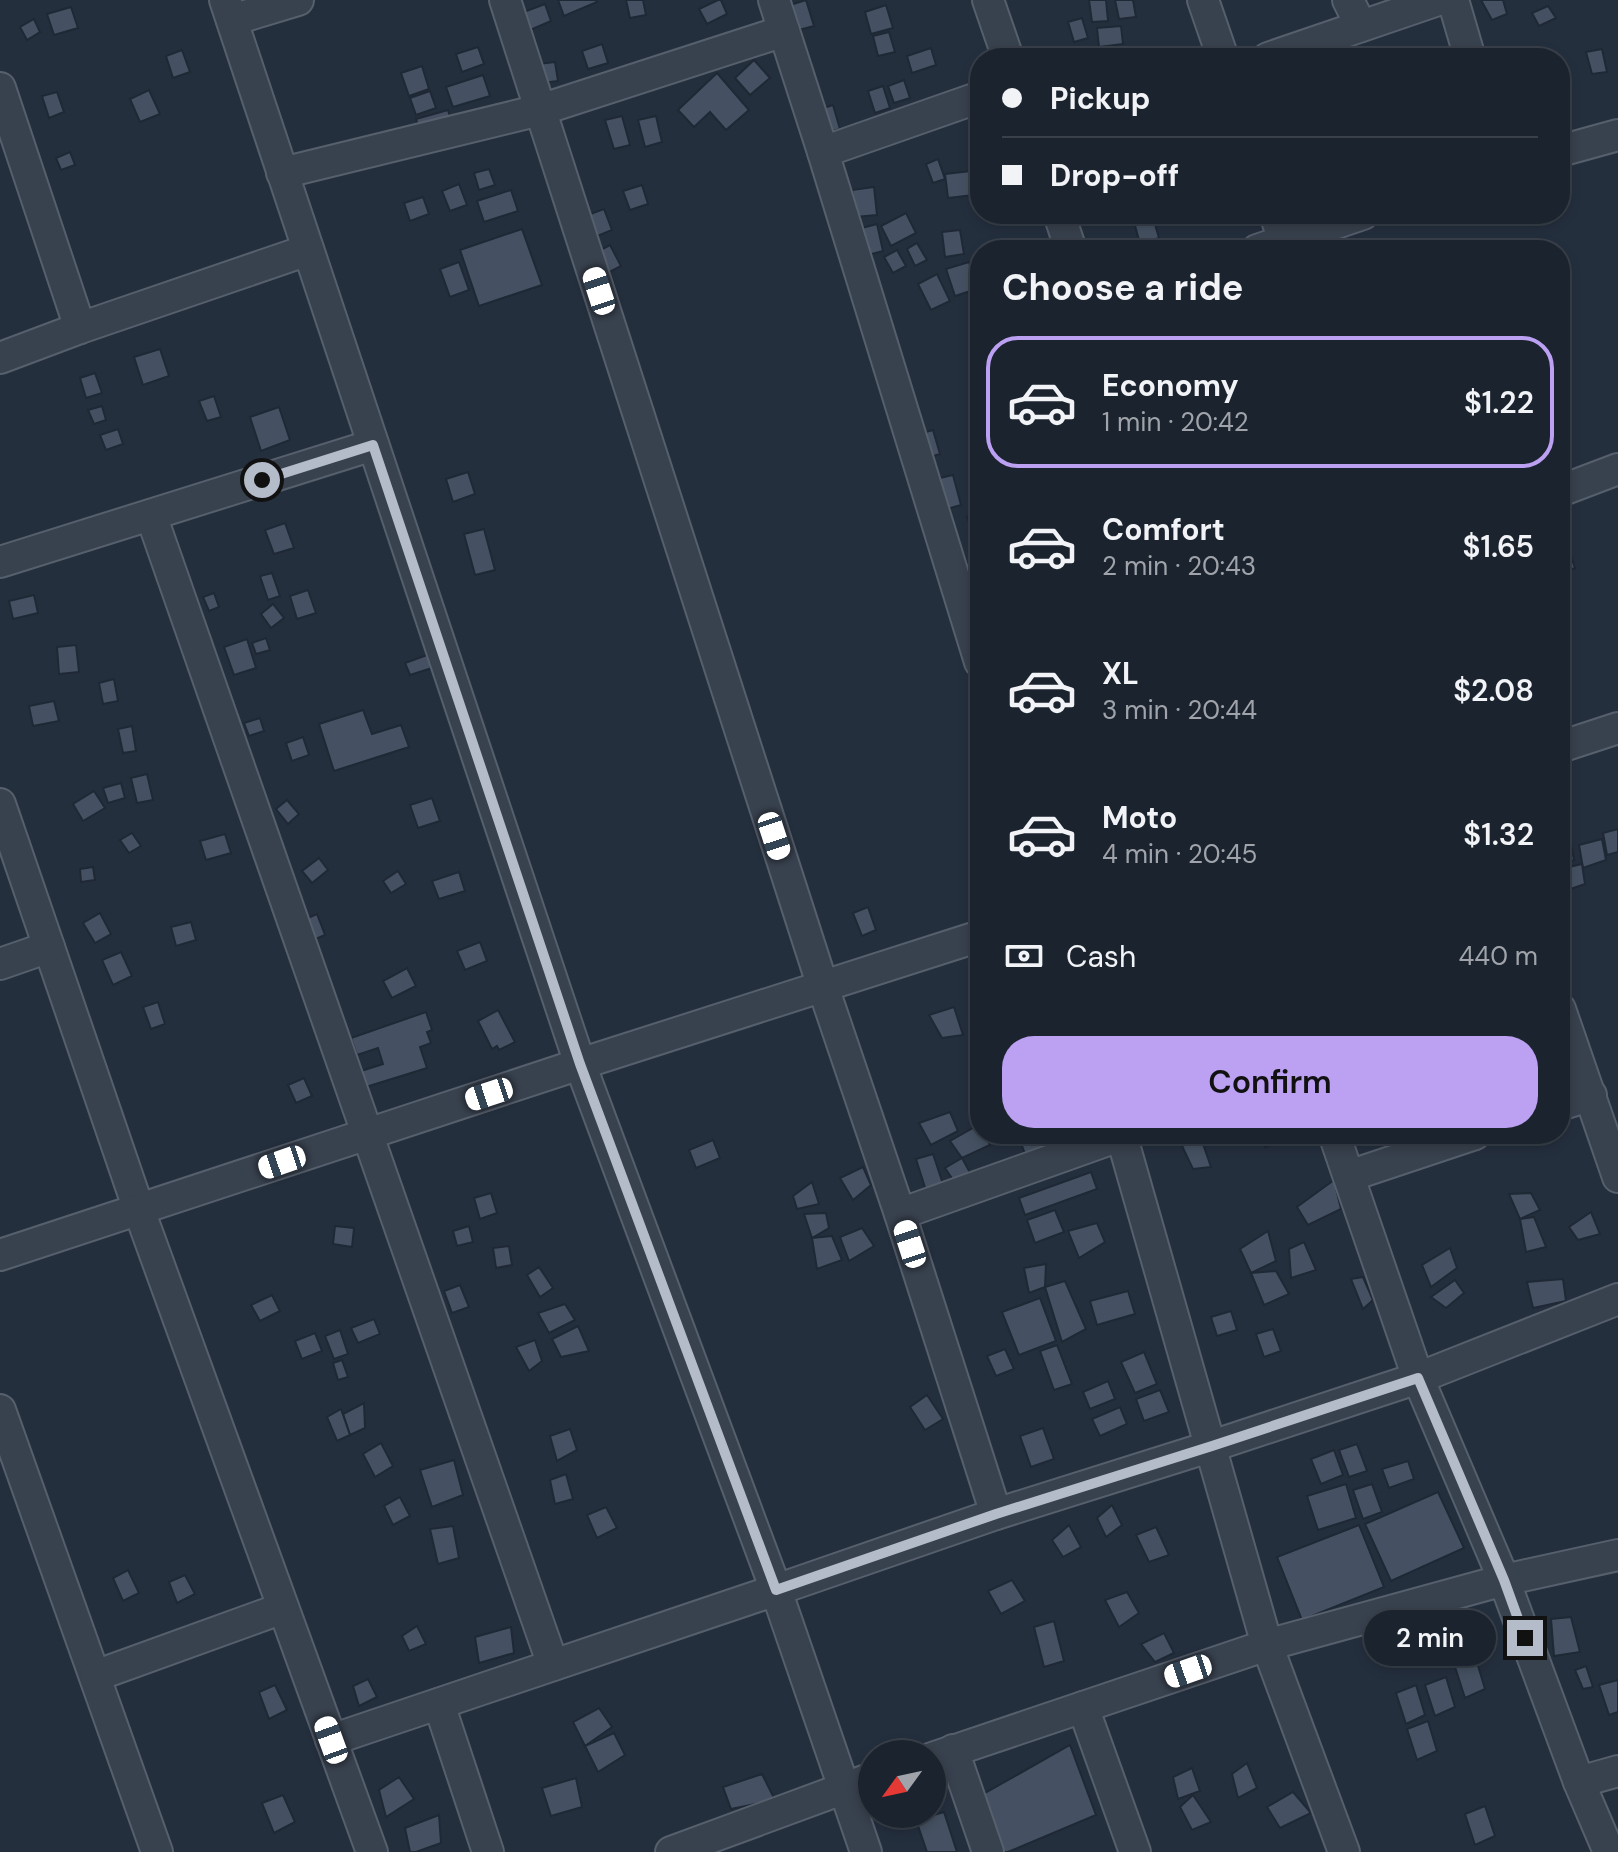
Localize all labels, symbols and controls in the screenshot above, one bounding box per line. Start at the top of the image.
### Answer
text: Pickup [1050,79,1150,118]
text: Drop-off [1050,156,1179,195]
car [580,264,618,318]
text: Choose a ride [1002,264,1243,311]
icon: car [1006,366,1078,438]
text: Economy [1102,366,1239,405]
text: $1.22 [1464,383,1534,422]
text: 1 min · 20:42 [1102,405,1249,439]
route start [244,462,280,498]
icon: car [1006,510,1078,582]
text: Comfort [1102,510,1225,549]
text: $1.65 [1463,527,1534,566]
text: 2 min · 20:43 [1102,549,1256,583]
icon: car [1006,654,1078,726]
text: XL [1102,654,1139,693]
text: $2.08 [1453,671,1534,710]
text: 3 min · 20:44 [1102,693,1257,727]
icon: car [1006,798,1078,870]
text: Moto [1102,798,1177,837]
car [755,809,793,863]
text: $1.32 [1463,815,1534,854]
text: 4 min · 20:45 [1102,837,1257,871]
icon: cash [1002,934,1046,978]
text: Cash [1066,937,1136,976]
text: 440 m [1459,939,1538,973]
button: Confirm [1002,1036,1538,1128]
car [462,1075,516,1113]
car [255,1143,309,1181]
car [891,1217,929,1271]
callout: 2 min [1365,1610,1497,1666]
route end [1507,1620,1543,1656]
text: 2 min [1396,1621,1464,1655]
car [1161,1652,1215,1690]
car [312,1713,350,1767]
north arrow [858,1740,946,1828]
map controls [858,1740,946,1828]

